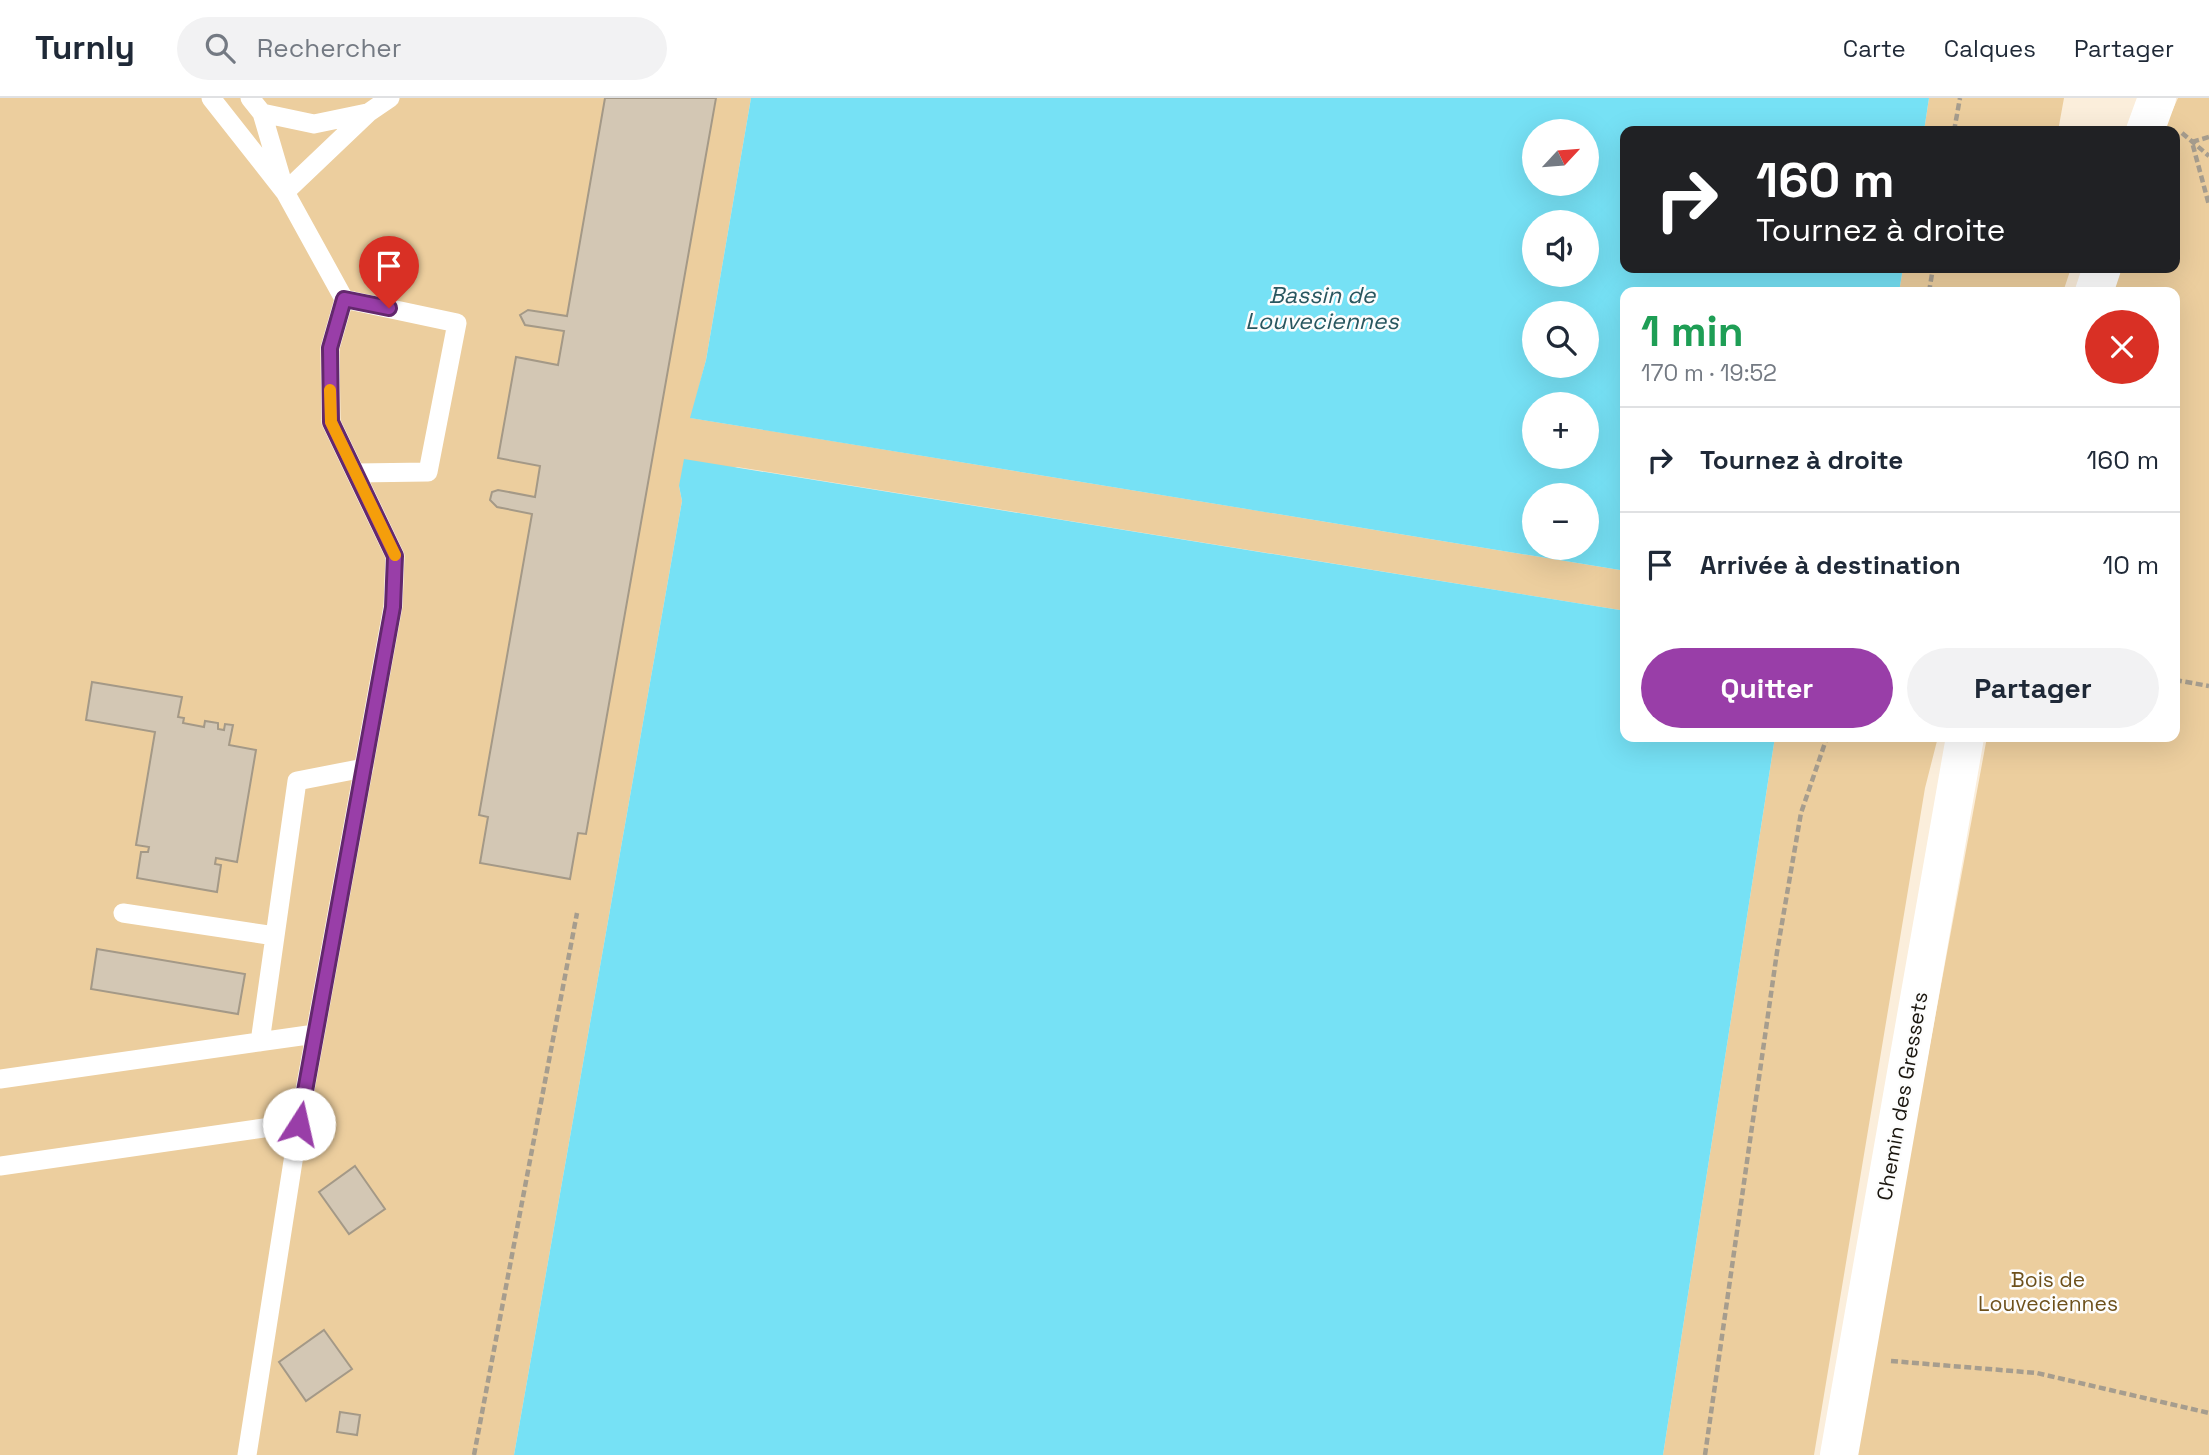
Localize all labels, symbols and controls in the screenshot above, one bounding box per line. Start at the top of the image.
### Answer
search box [177,17,667,80]
text: Turnly [35,27,135,69]
icon: search [201,29,239,67]
text: Rechercher [257,31,402,65]
text: Carte [1843,33,1906,64]
text: Calques [1944,33,2036,64]
text: Partager [2074,33,2174,64]
north arrow [1522,119,1600,196]
map controls [1522,119,1599,560]
text: 160 m [1756,149,1894,211]
icon: right [1641,154,1732,245]
button: sound [1522,210,1599,287]
text: Tournez à droite [1756,210,2005,250]
pin [359,236,419,308]
icon: arrive [370,247,408,285]
water label: Bassin de Louveciennes [1245,280,1399,336]
button: search [1522,301,1599,378]
text: 1 min [1641,305,1744,358]
button: close [2085,310,2159,384]
text: 170 m · 19:52 [1641,358,1777,388]
button: + [1522,392,1599,469]
icon: right [1641,441,1679,479]
text: Tournez à droite [1700,443,1903,477]
text: 160 m [2087,443,2159,477]
button: − [1522,483,1599,560]
icon: arrive [1641,546,1679,584]
text: Arrivée à destination [1700,548,1961,582]
text: 10 m [2102,548,2159,582]
button: Quitter [1641,648,1893,728]
button: Partager [1907,648,2159,728]
street label: Chemin des Gressets [1870,990,1934,1202]
position arrow [262,1087,336,1161]
park label: Bois de Louveciennes [1978,1266,2118,1317]

